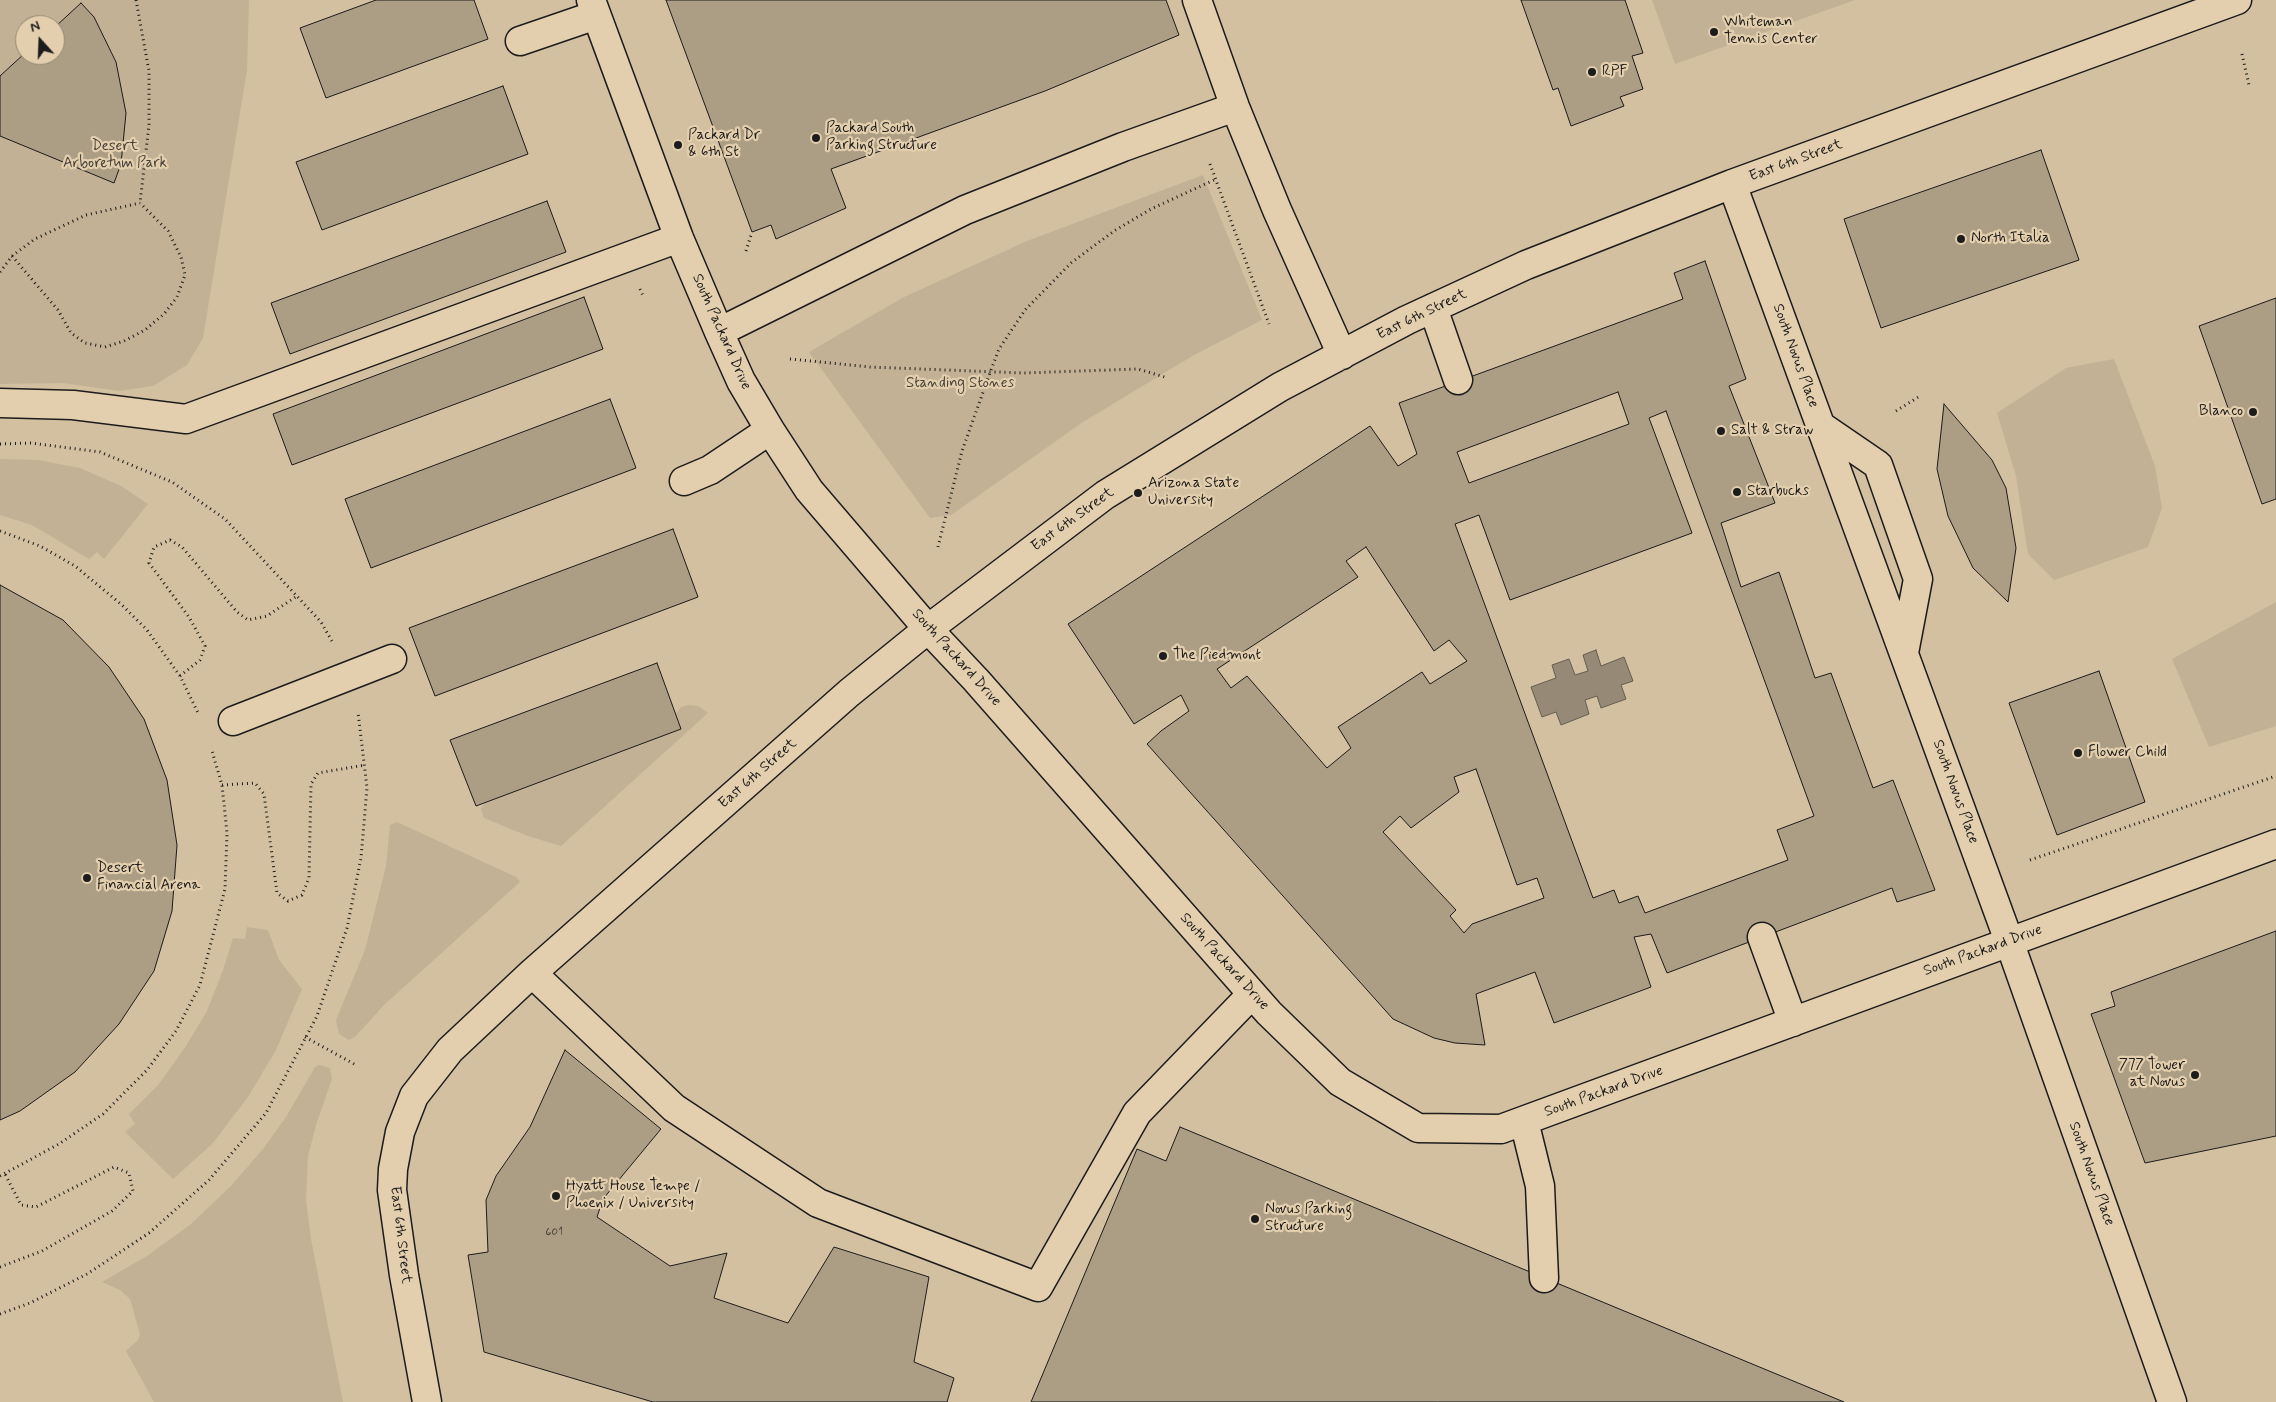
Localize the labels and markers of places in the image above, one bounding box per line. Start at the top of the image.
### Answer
place label: Whiteman Tennis Center [1724,14,1818,49]
marker: Whiteman Tennis Center [1708,26,1720,38]
place label: RPF [1602,63,1628,81]
marker: RPF [1586,66,1598,78]
place label: Packard South Parking Structure [826,120,937,155]
place label: Packard Dr & 6th St [688,127,760,162]
marker: Packard South Parking Structure [810,132,822,144]
marker: Packard Dr & 6th St [672,139,684,151]
place label: North Italia [1971,230,2050,248]
marker: North Italia [1955,233,1967,245]
place label: Blanco [2199,403,2243,421]
marker: Blanco [2247,406,2259,418]
place label: Salt & Straw [1731,422,1813,440]
marker: Salt & Straw [1715,425,1727,437]
place label: Arizona State University [1148,475,1239,510]
place label: Starbucks [1747,483,1809,501]
marker: Starbucks [1731,486,1743,498]
marker: Arizona State University [1132,487,1144,499]
place label: The Piedmont [1173,647,1261,665]
marker: The Piedmont [1157,650,1169,662]
place label: Flower Child [2088,744,2167,762]
marker: Flower Child [2072,747,2084,759]
place label: Desert Financial Arena [97,860,200,895]
marker: Desert Financial Arena [81,872,93,884]
place label: 777 Tower at Novus [2119,1057,2185,1092]
marker: 777 Tower at Novus [2189,1069,2201,1081]
place label: Hyatt House Tempe / Phoenix / University [566,1178,700,1213]
marker: Hyatt House Tempe / Phoenix / University [550,1190,562,1202]
place label: Novus Parking Structure [1265,1201,1352,1236]
marker: Novus Parking Structure [1249,1213,1261,1225]

